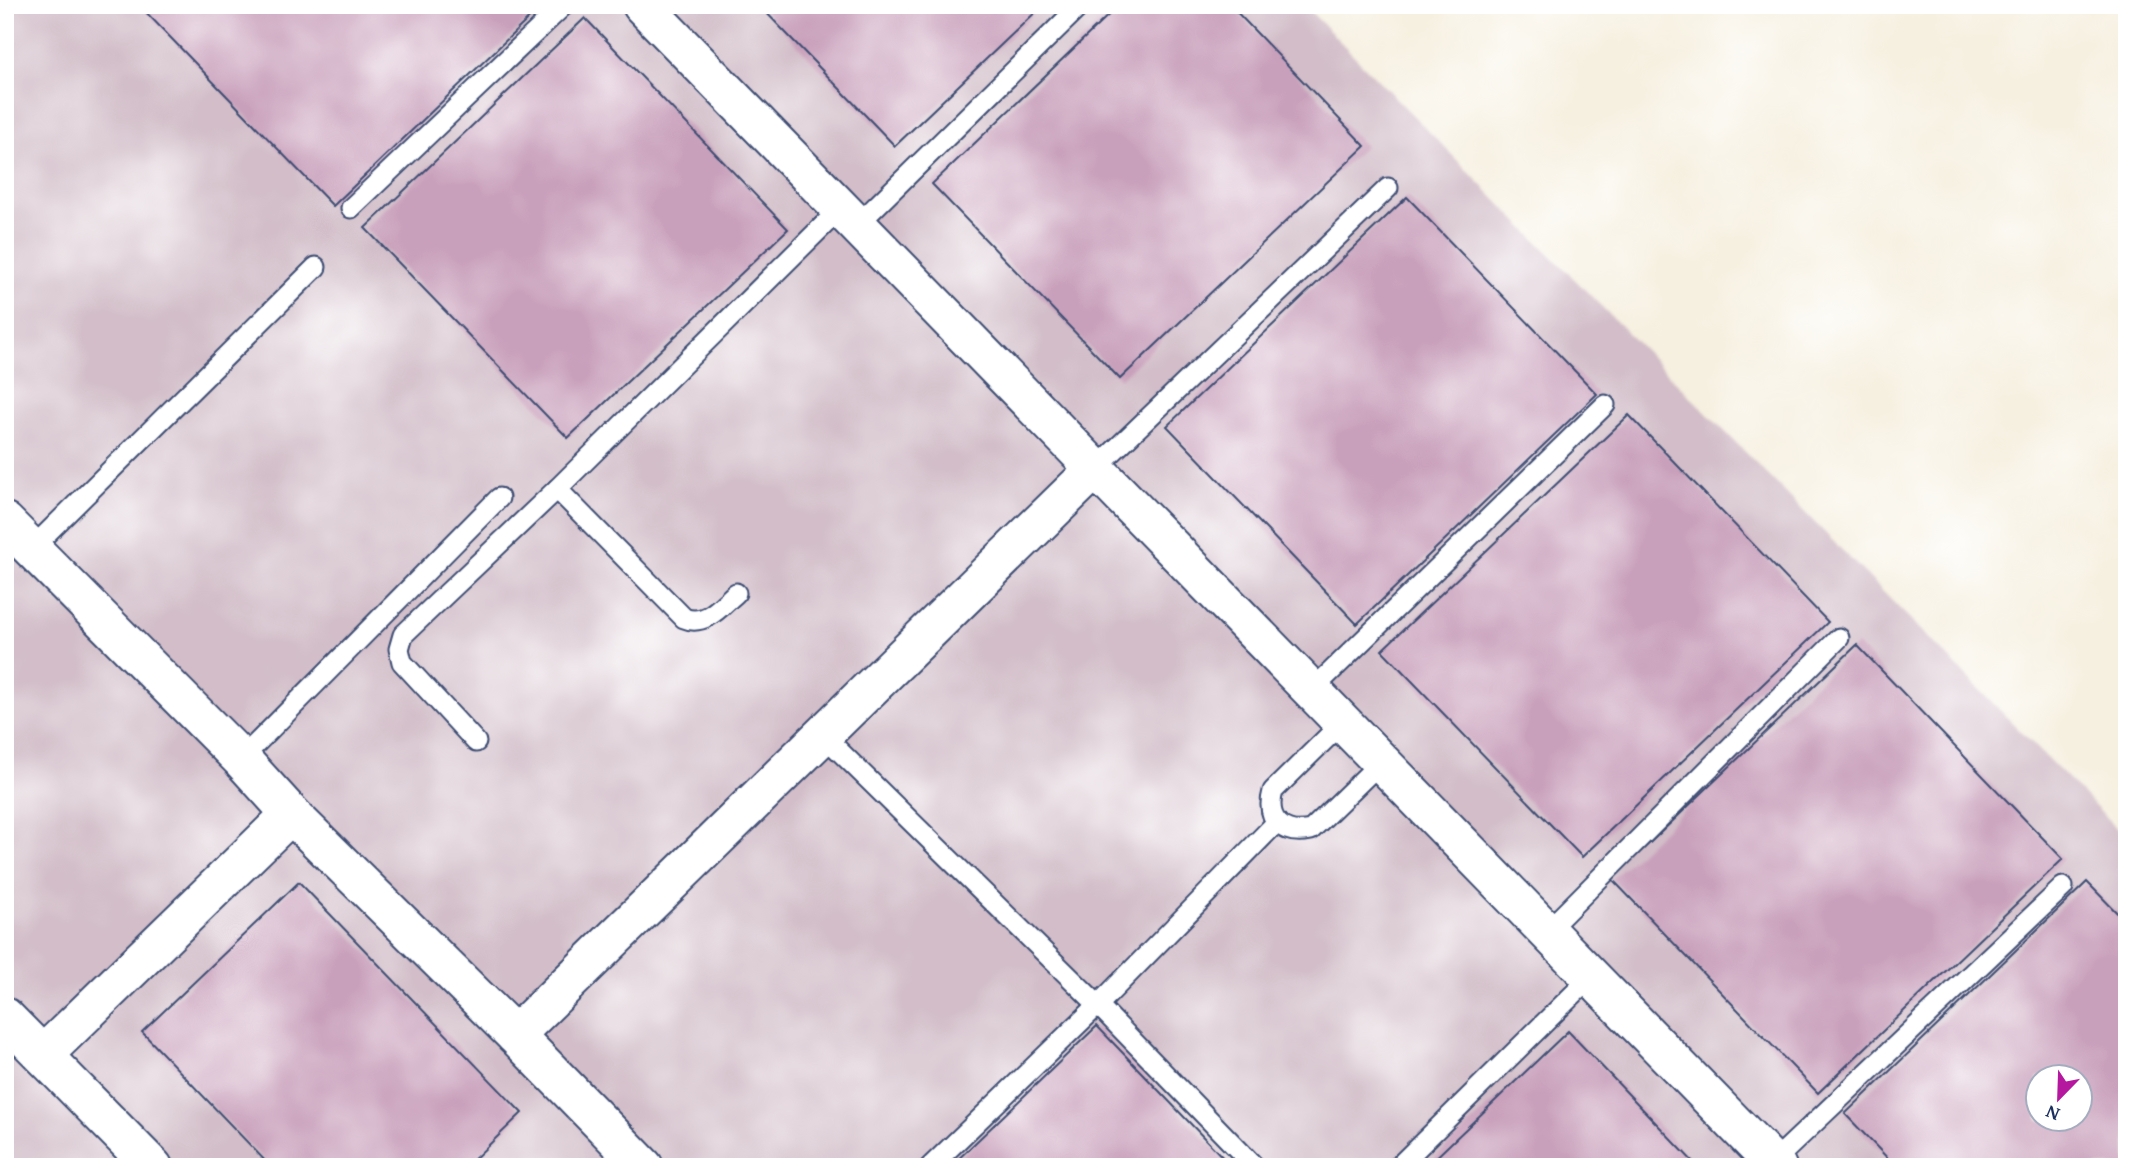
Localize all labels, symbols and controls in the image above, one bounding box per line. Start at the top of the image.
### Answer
north arrow [2024,1064,2094,1134]
text: N [2041,1098,2064,1129]

